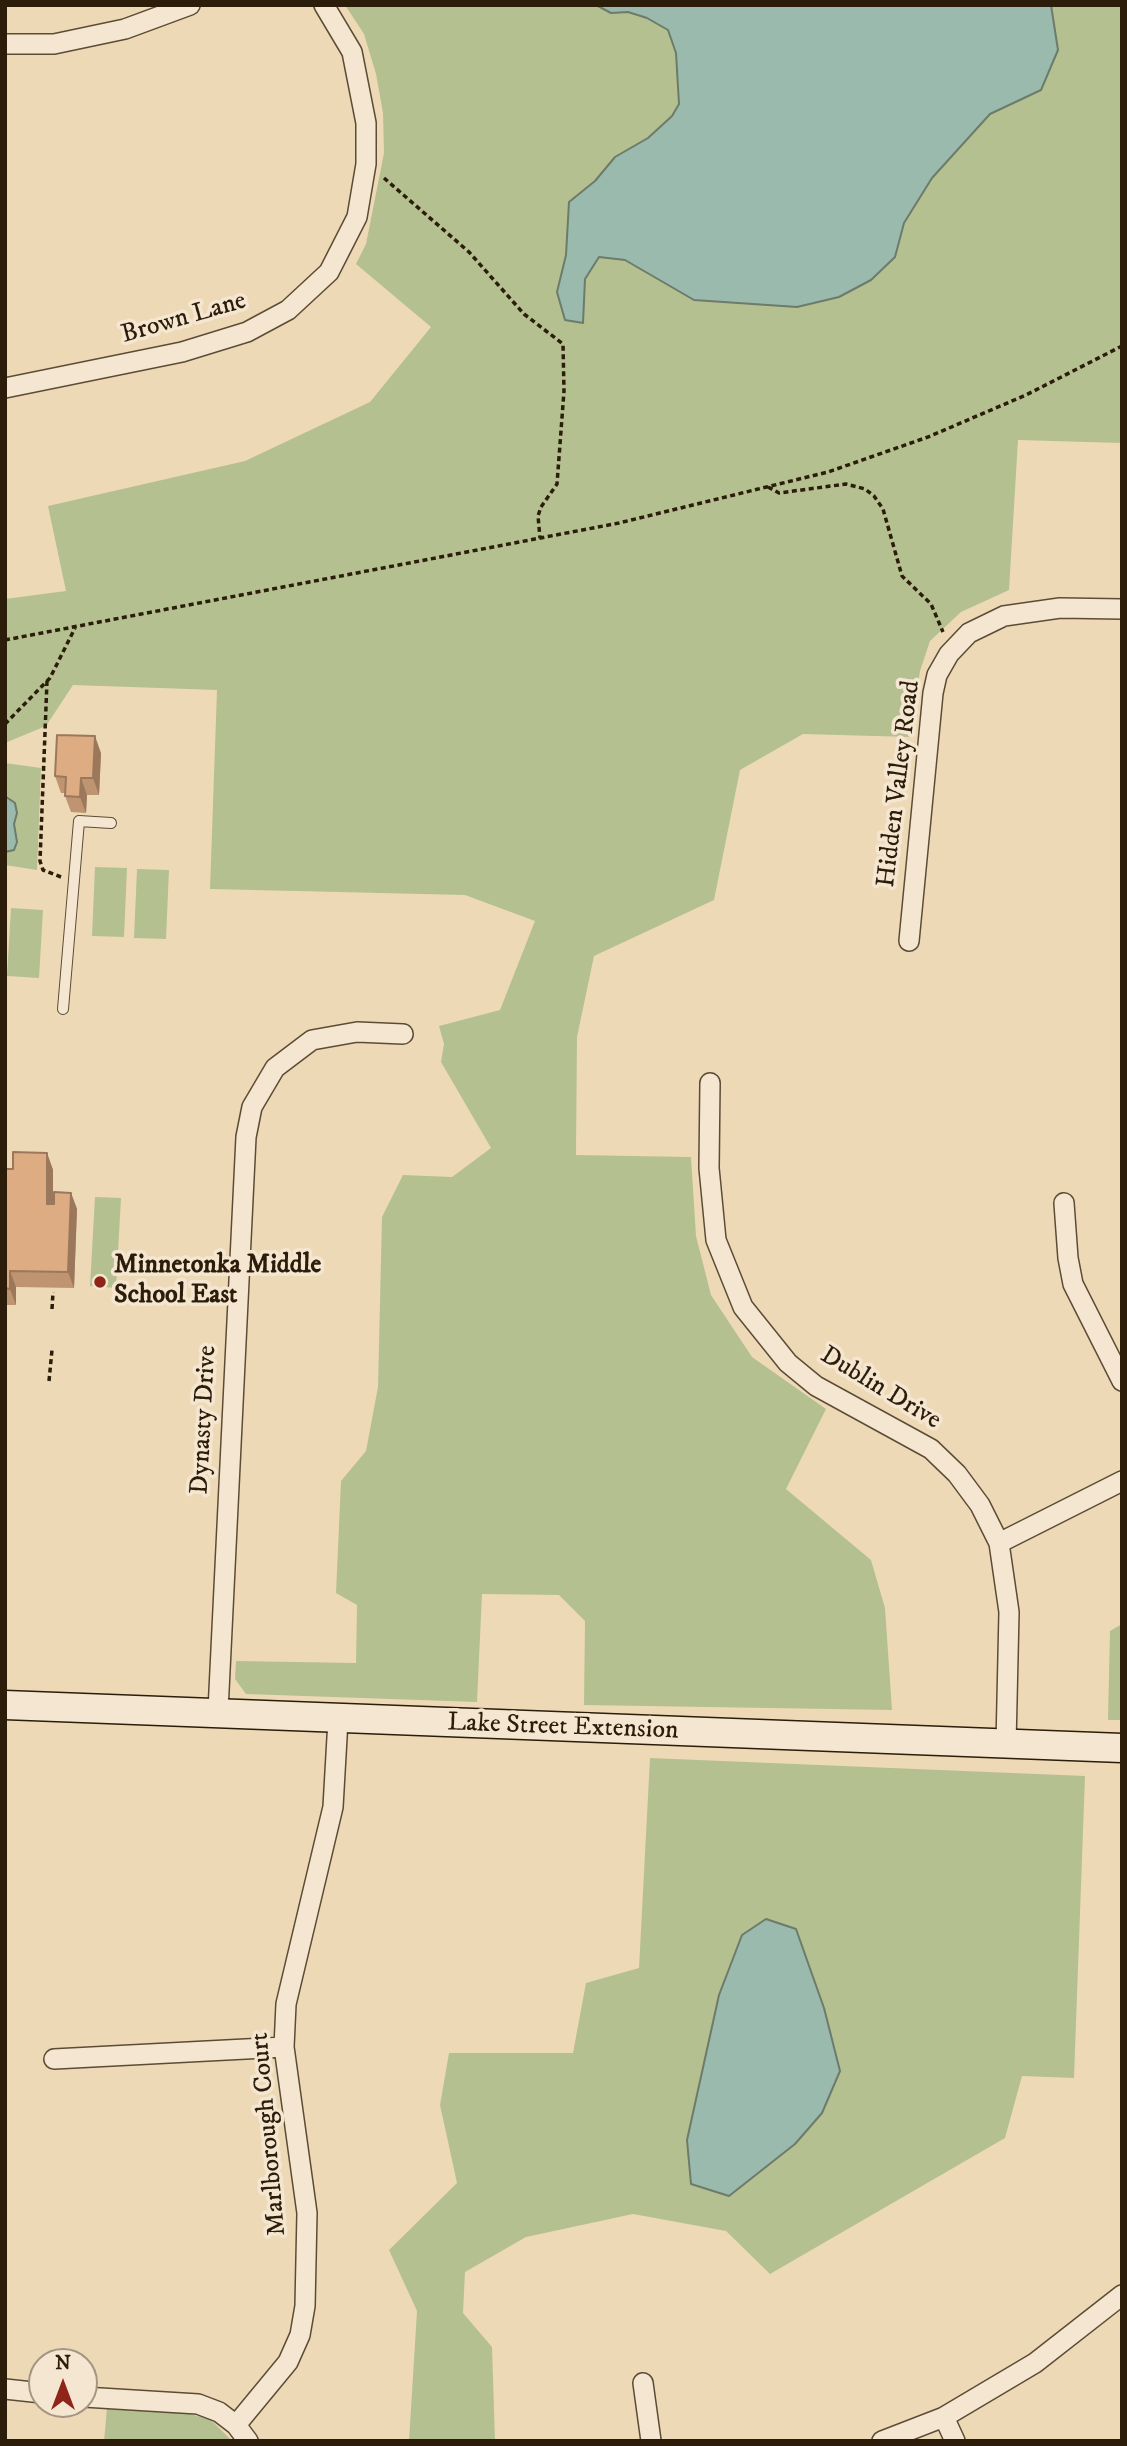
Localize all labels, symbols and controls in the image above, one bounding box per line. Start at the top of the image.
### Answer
street label: Brown Lane [118,286,250,352]
street label: Hidden Valley Road [872,679,928,889]
place label: Minnetonka Middle School East [114,1251,321,1312]
marker: Minnetonka Middle School East [92,1274,108,1290]
street label: Dublin Drive [814,1341,946,1437]
street label: Dynasty Drive [186,1345,224,1495]
street label: Lake Street Extension [447,1708,679,1748]
street label: Marlborough Court [246,2031,294,2237]
north arrow [28,2348,98,2418]
text: N [55,2352,71,2375]

